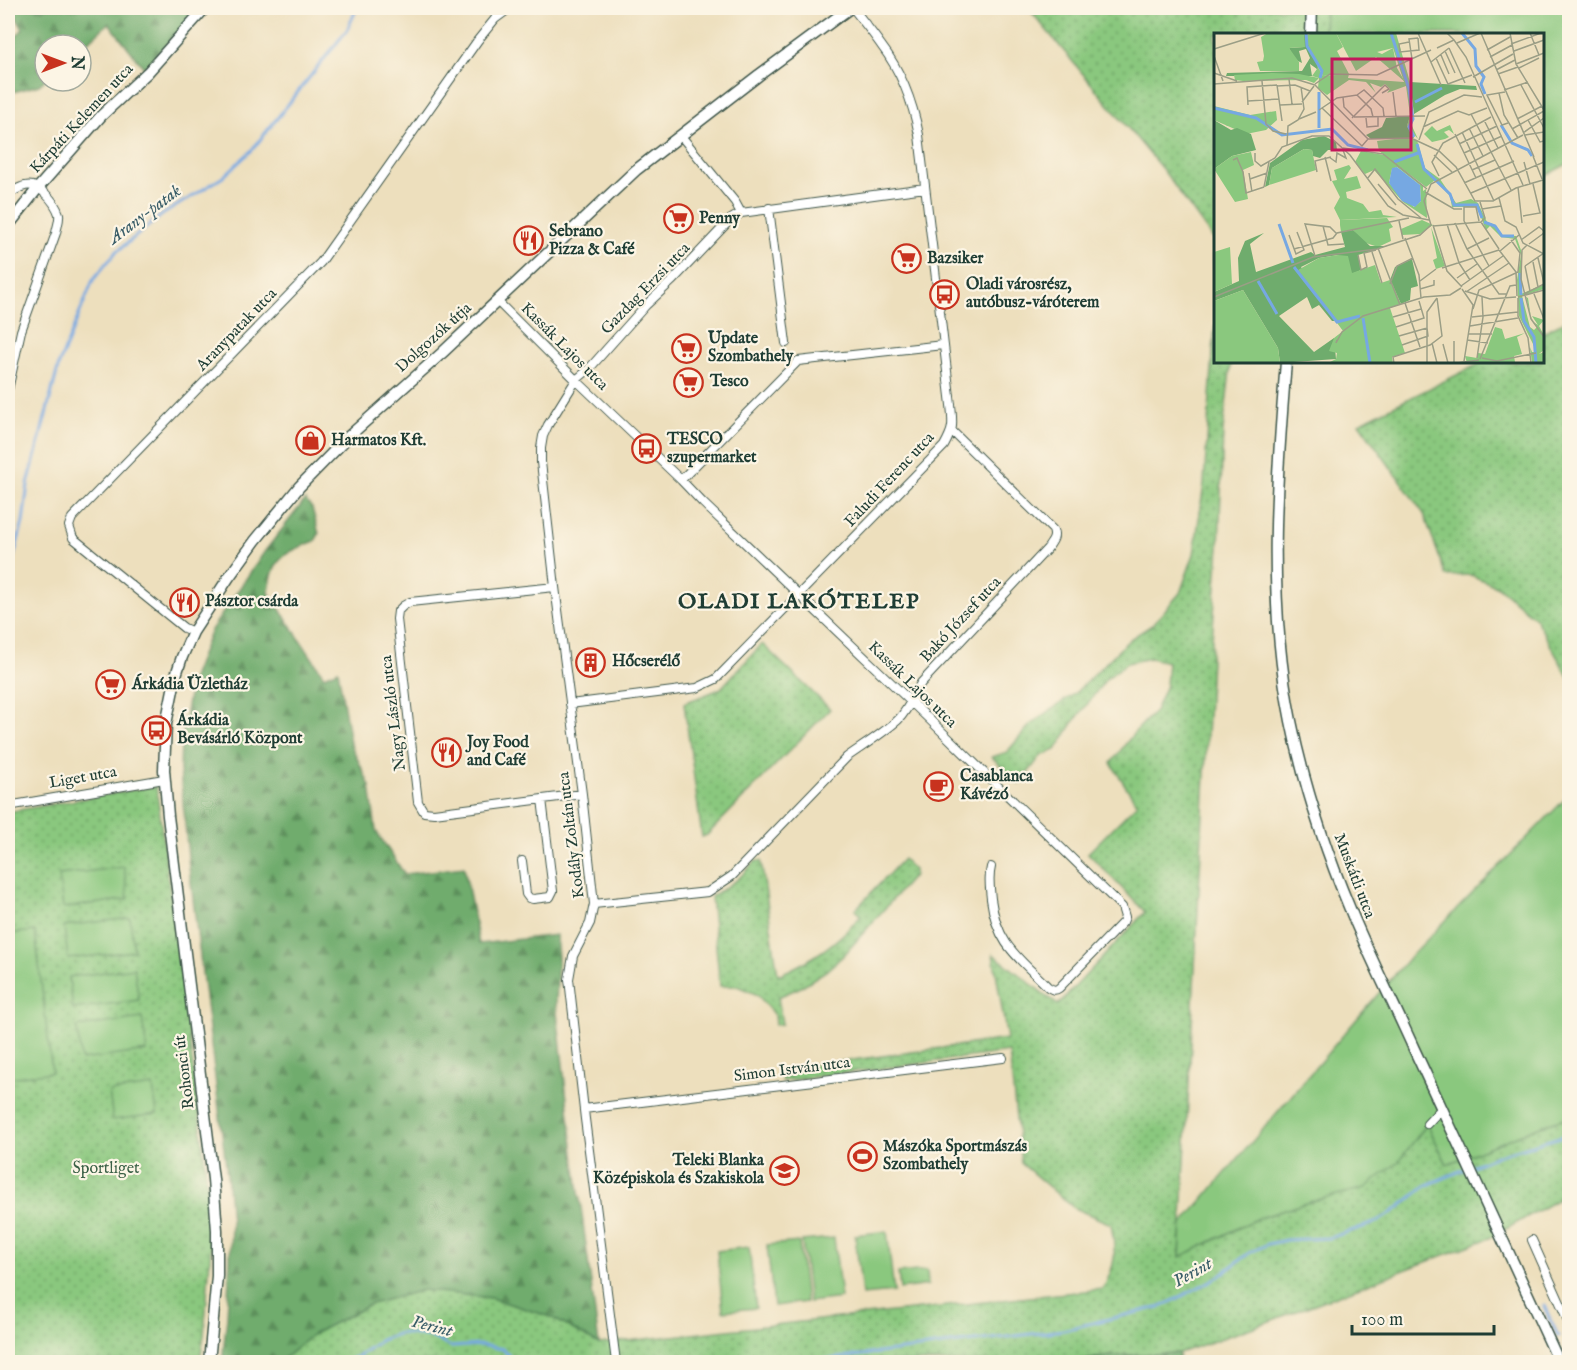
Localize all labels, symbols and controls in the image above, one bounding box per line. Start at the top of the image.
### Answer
north arrow [33,33,93,93]
inset map [1214,33,1544,363]
text: N [66,55,86,70]
street label: Kárpáti Kelemen utca [26,60,138,178]
water label: Arany-patak [102,180,186,251]
supermarket icon: Penny [662,203,694,235]
place label: Penny [699,209,741,229]
place label: Sebrano Pizza & Café [549,222,635,260]
restaurant icon: Sebrano Pizza & Café [512,225,544,257]
street label: Gazdag Erzsi utca [597,239,695,339]
supermarket icon: Bazsiker [890,243,922,275]
place label: Bazsiker [927,249,984,269]
place label: Oladi városrész, autóbusz-váróterem [966,275,1100,313]
bus stop icon: Oladi városrész, autóbusz-váróterem [929,278,961,310]
street label: Aranypatak utca [192,284,282,376]
street label: Dolgozók útja [392,299,476,377]
street label: Kassák Lajos utca [516,299,612,395]
place label: Update Szombathely [707,329,795,367]
supermarket icon: Update Szombathely [671,332,703,364]
supermarket icon: Tesco [673,366,705,398]
place label: Tesco [709,372,749,392]
shop icon: Harmatos Kft. [294,425,326,457]
street label: Faludi Ferenc utca [841,428,939,532]
place label: TESCO szupermarket [666,430,757,468]
place label: Harmatos Kft. [331,431,426,451]
bus stop icon: TESCO szupermarket [630,433,662,465]
street label: Bakó József utca [916,573,1006,667]
restaurant icon: Pásztor csárda [168,586,200,618]
district label: OLADI LAKÓTELEP [678,588,920,616]
place label: Pásztor csárda [205,592,299,612]
street label: Kassák Lajos utca [863,637,961,733]
building icon: Hőcserélő [575,646,607,678]
place label: Hőcserélő [612,652,680,672]
street label: Nagy László utca [377,654,411,772]
supermarket icon: Árkádia Üzletház [95,669,127,701]
place label: Árkádia Üzletház [131,673,248,695]
place label: Árkádia Bevásárló Központ [176,709,303,749]
bus stop icon: Árkádia Bevásárló Központ [140,714,172,746]
place label: Joy Food and Café [465,733,529,771]
restaurant icon: Joy Food and Café [430,736,462,768]
street label: Liget utca [48,762,118,794]
place label: Casablanca Kávézó [960,767,1034,805]
cafe icon: Casablanca Kávézó [923,770,955,802]
street label: Kodály Zoltán utca [554,771,590,899]
street label: Muskátli utca [1329,831,1379,921]
street label: Rohonci út [170,1033,199,1110]
street label: Simon István utca [733,1053,851,1087]
place label: Mászóka Sportmászás Szombathely [883,1137,1028,1175]
sports icon: Mászóka Sportmászás Szombathely [846,1140,878,1172]
place label: Teleki Blanka Középiskola és Szakiskola [593,1151,765,1189]
school or university icon: Teleki Blanka Középiskola és Szakiskola [769,1154,801,1186]
park label: Sportliget [73,1159,140,1179]
water label: Perint [1169,1252,1218,1293]
scale bar [1352,1298,1494,1336]
text: 100 m [1361,1309,1403,1332]
water label: Perint [409,1311,456,1343]

